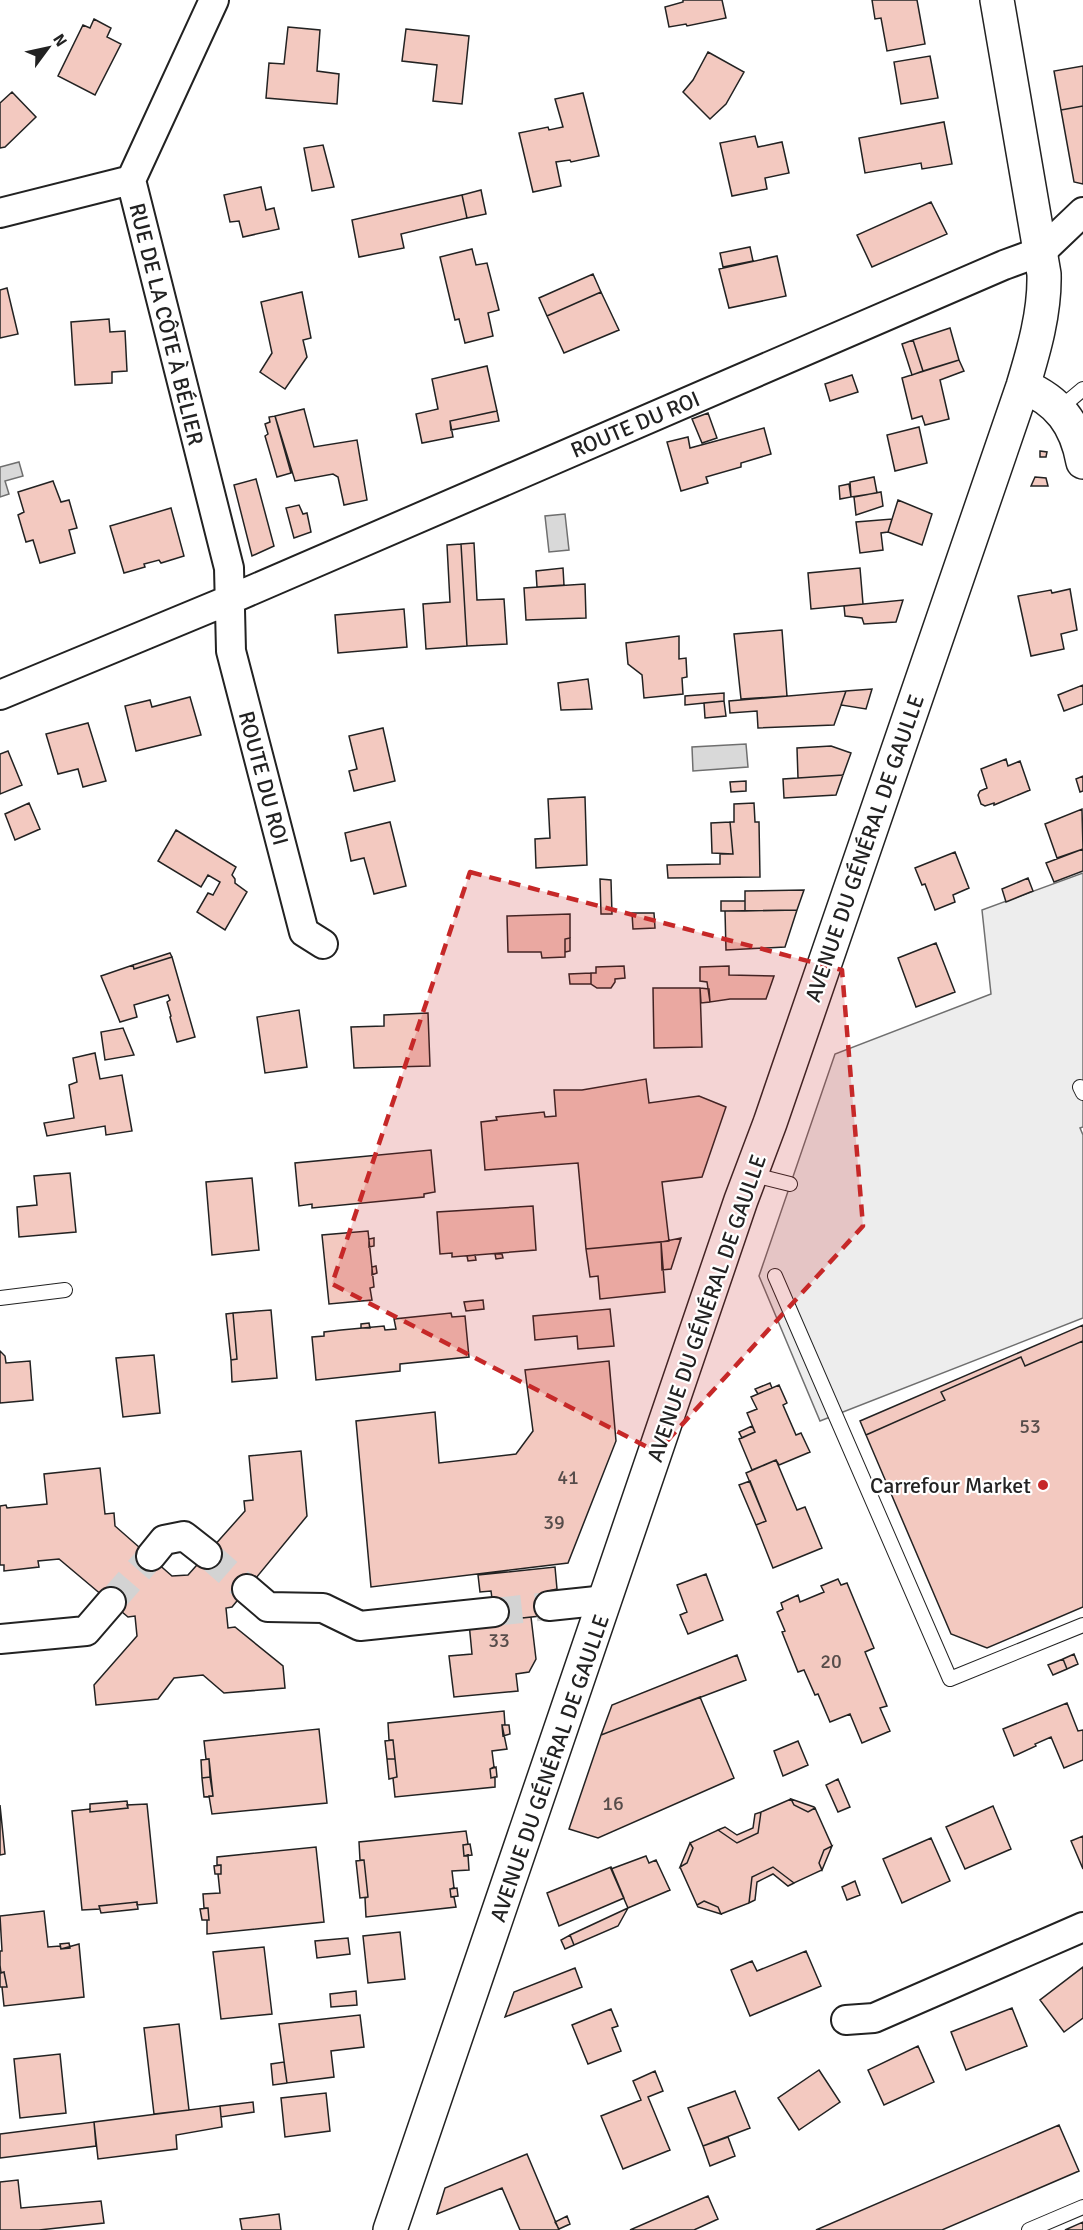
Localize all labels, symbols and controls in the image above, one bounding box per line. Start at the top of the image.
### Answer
north arrow [18,18,78,78]
text: N [48,30,71,50]
street label: RUE DE LA CÔTE À BÉLIER [123,200,210,448]
street label: ROUTE DU ROI [566,385,704,464]
street label: AVENUE DU GÉNÉRAL DE GAULLE [799,691,930,1005]
street label: ROUTE DU ROI [233,708,294,848]
street label: AVENUE DU GÉNÉRAL DE GAULLE [641,1151,772,1465]
house number: 53 [1019,1414,1041,1439]
house number: 41 [557,1465,579,1490]
place label: Carrefour Market [870,1472,1031,1499]
marker: Carrefour Market [1036,1478,1050,1492]
house number: 39 [543,1510,565,1535]
street label: AVENUE DU GÉNÉRAL DE GAULLE [484,1611,615,1925]
house number: 33 [488,1628,510,1653]
house number: 20 [820,1649,842,1674]
house number: 16 [602,1791,624,1816]

